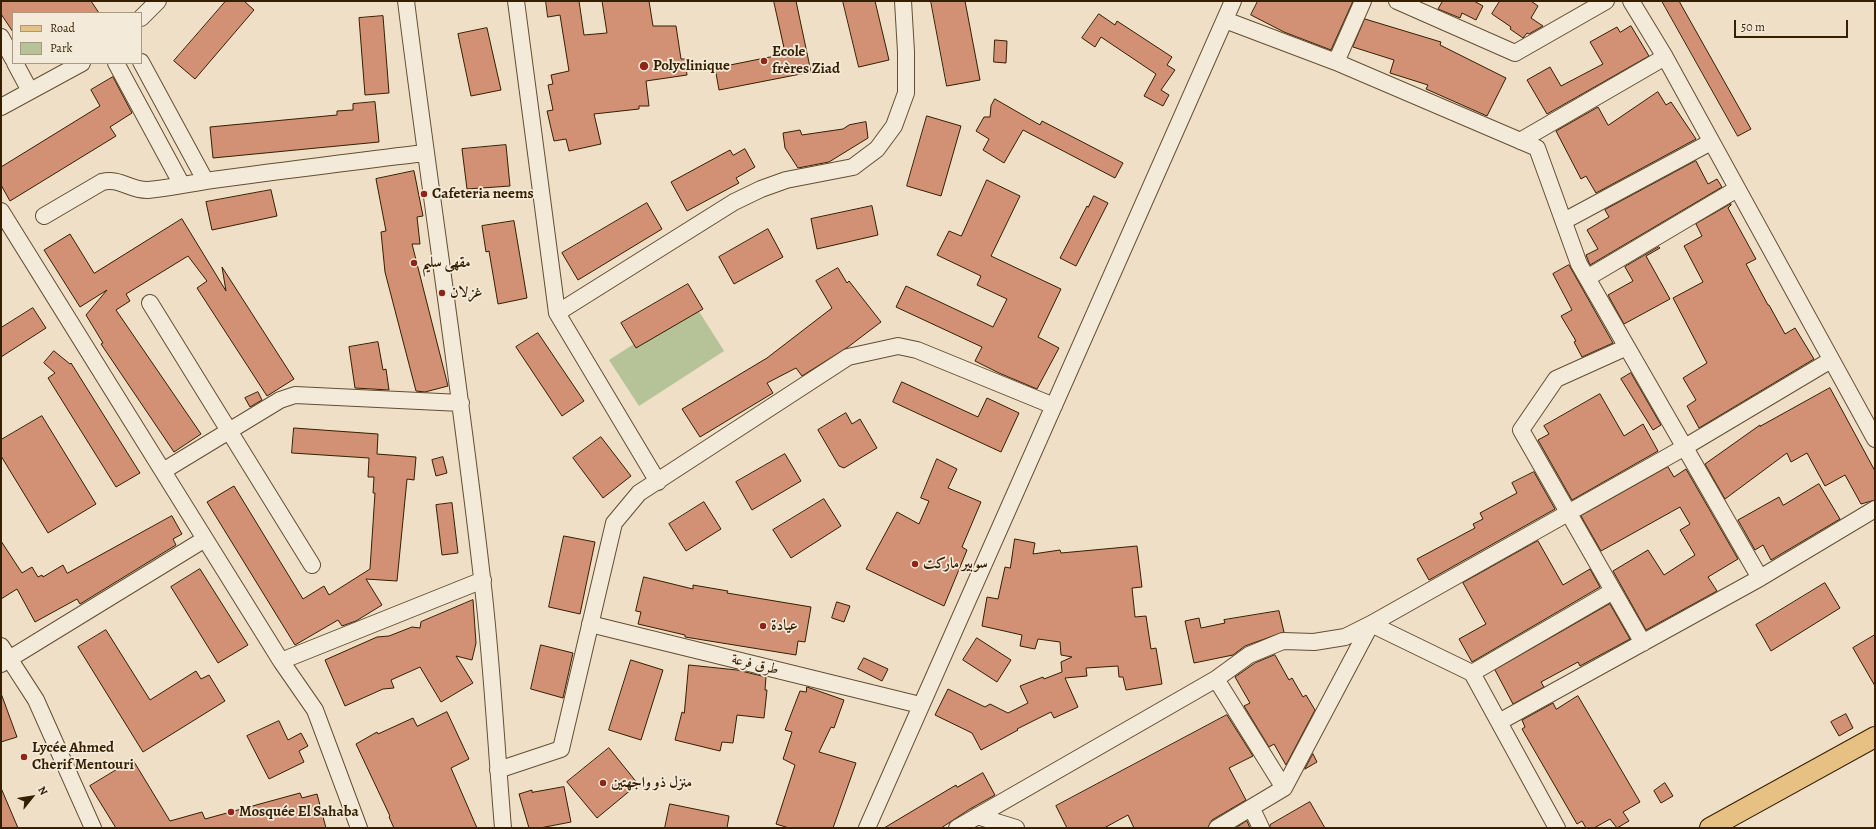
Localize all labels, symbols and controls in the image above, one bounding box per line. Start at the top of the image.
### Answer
legend [12,12,142,64]
scale bar [1736,12,1850,38]
text: 50 m [1741,19,1765,35]
text: Road [50,20,75,36]
text: Park [50,40,73,56]
place label: Ecole frères Ziad [772,43,840,78]
marker: Ecole frères Ziad [759,56,769,66]
place label: Polyclinique [653,57,730,75]
marker: Polyclinique [638,60,650,72]
place label: Cafeteria neems [432,185,534,203]
marker: Cafeteria neems [419,189,429,199]
place label: مقهى سليم [422,254,471,272]
marker: مقهى سليم [409,258,419,268]
place label: غزلان [450,284,482,302]
marker: غزلان [437,288,447,298]
place label: سوبير ماركت [923,555,988,573]
marker: سوبير ماركت [910,559,920,569]
place label: عيادة [771,617,798,635]
marker: عيادة [758,621,768,631]
street label: طرق فرعة [730,650,780,680]
place label: Lycée Ahmed Cherif Mentouri [32,739,134,774]
marker: Lycée Ahmed Cherif Mentouri [19,752,29,762]
place label: منزل ذو واجهتين [611,774,692,792]
north arrow [12,777,52,817]
marker: منزل ذو واجهتين [598,778,608,788]
text: N [34,784,51,798]
place label: Mosquée El Sahaba [239,803,359,821]
marker: Mosquée El Sahaba [226,807,236,817]

